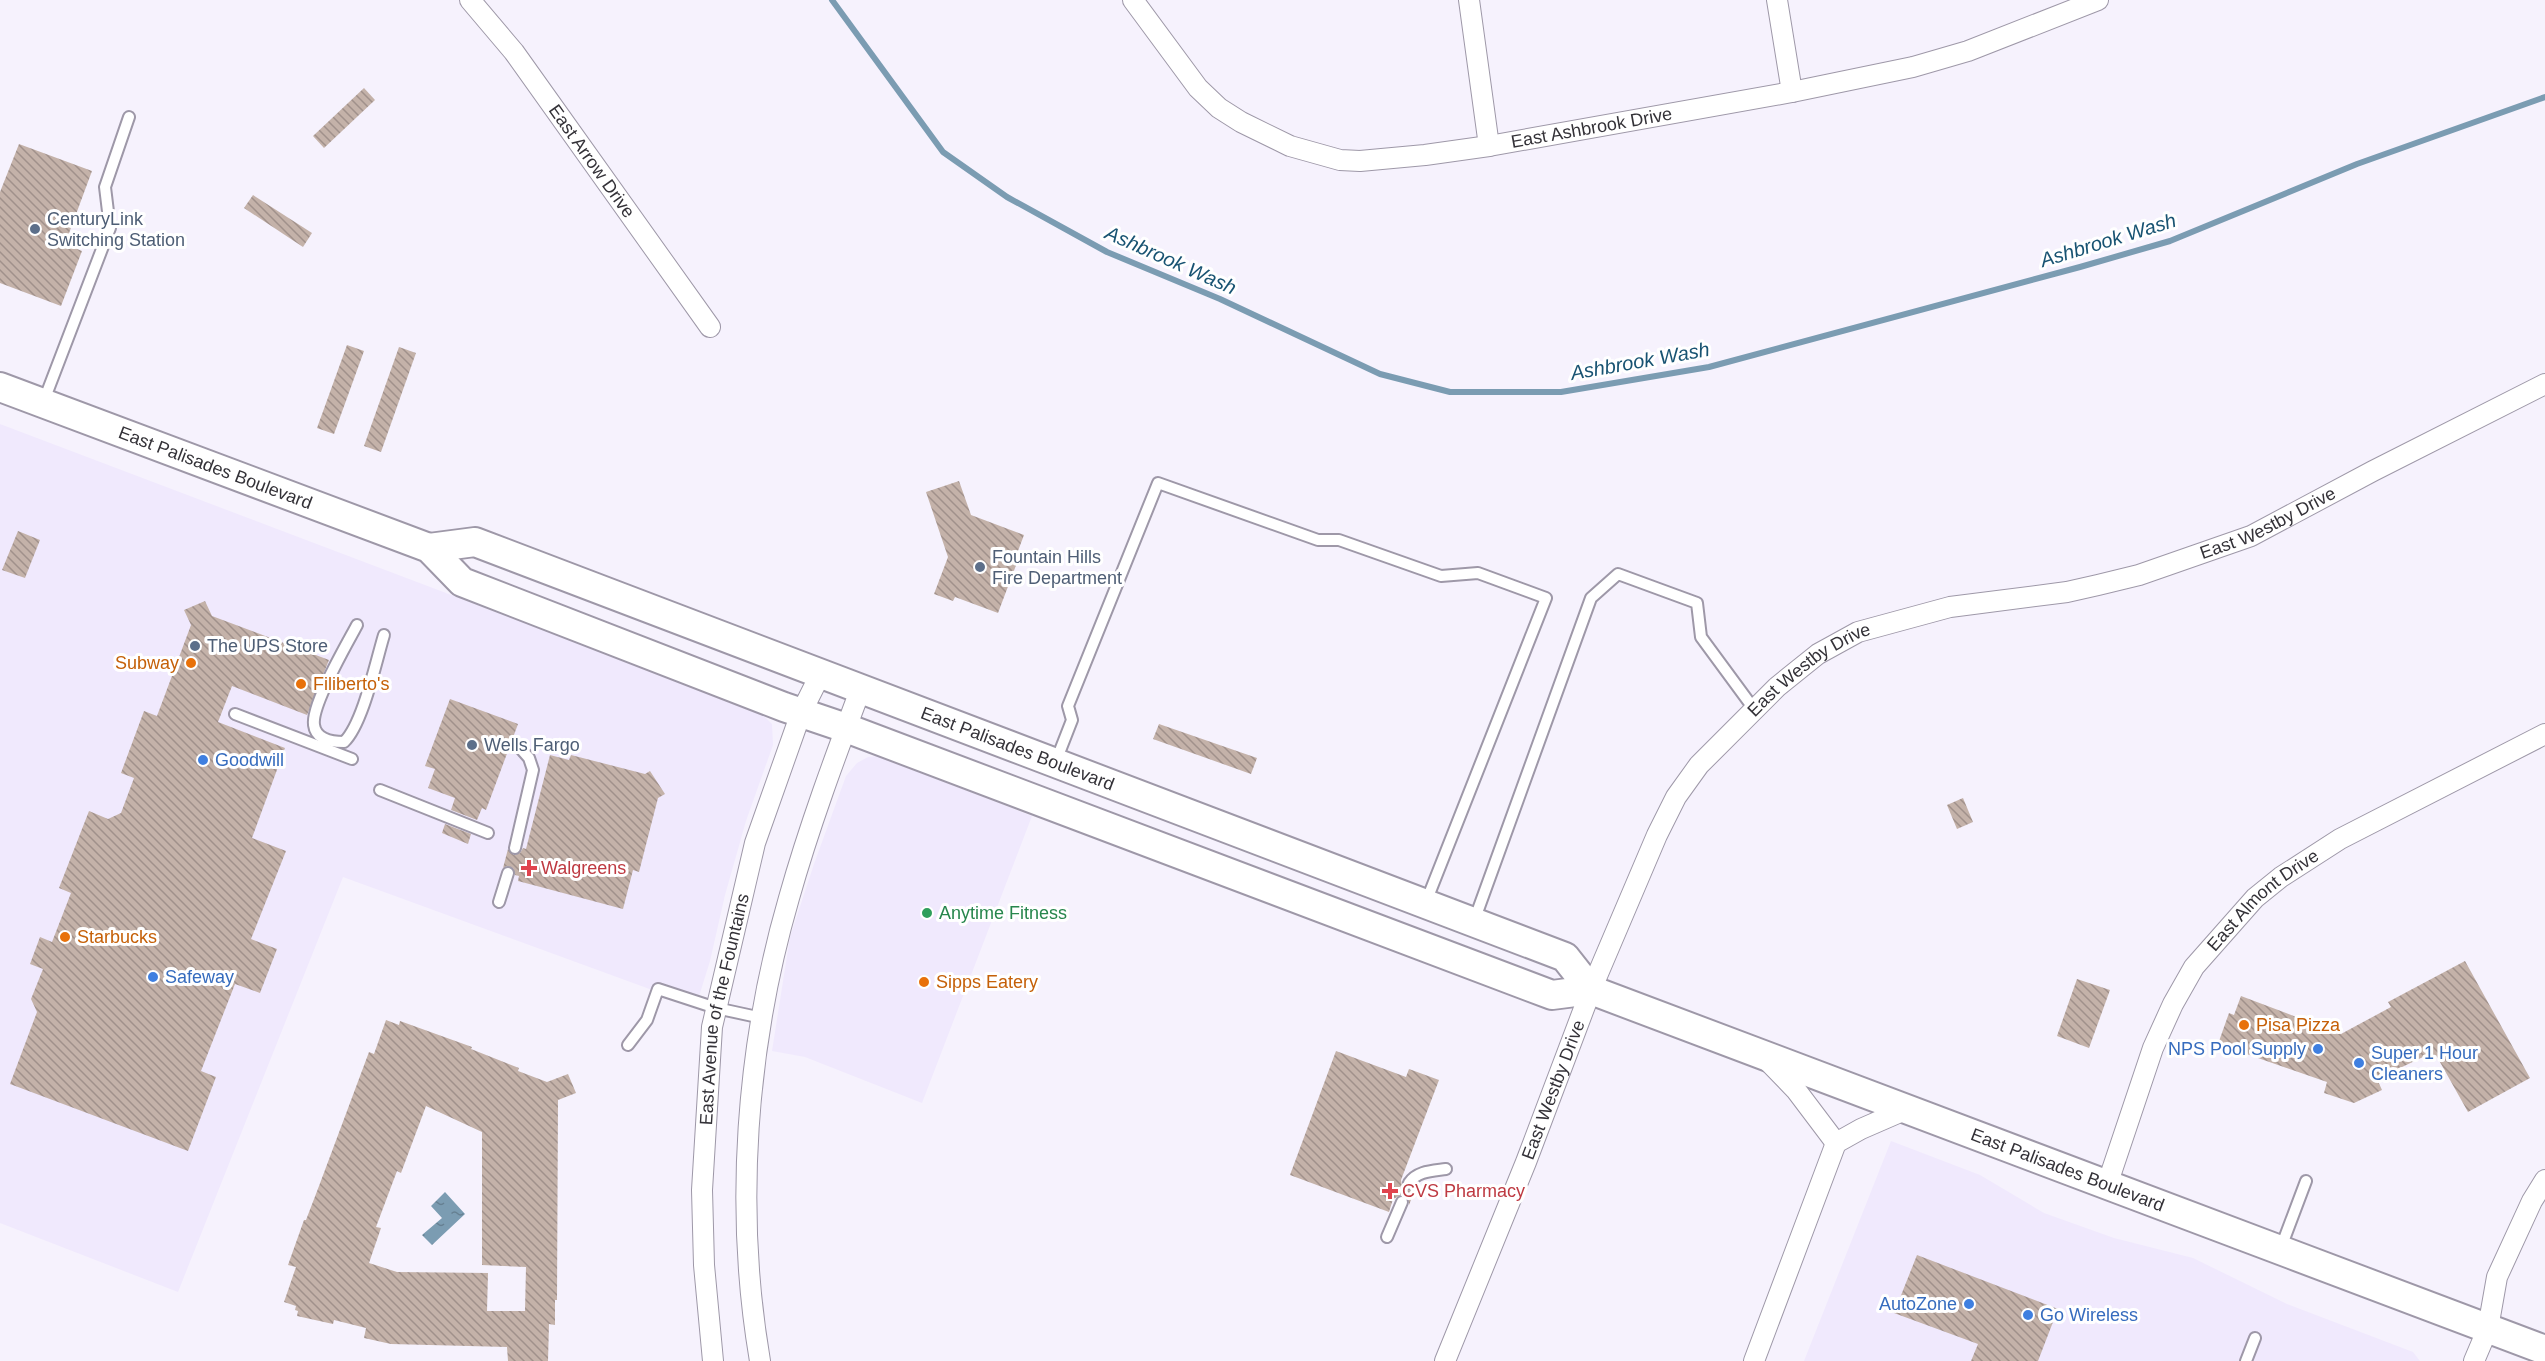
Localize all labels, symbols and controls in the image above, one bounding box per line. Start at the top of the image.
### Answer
street label: East Arrow Drive [545,101,639,221]
street label: East Ashbrook Drive [1509,104,1674,152]
place label: CenturyLink Switching Station [47,209,185,250]
water label: Ashbrook Wash [2036,209,2179,271]
water label: Ashbrook Wash [1101,221,1240,299]
marker: CenturyLink Switching Station [28,222,42,236]
water label: Ashbrook Wash [1568,338,1711,384]
street label: East Palisades Boulevard [116,422,315,513]
street label: East Westby Drive [2197,483,2339,563]
place label: Fountain Hills Fire Department [992,547,1122,588]
marker: Fountain Hills Fire Department [973,560,987,574]
street label: East Westby Drive [1744,619,1872,720]
place label: The UPS Store [207,636,328,656]
marker: The UPS Store [188,639,202,653]
place label: Subway [115,653,179,673]
marker: Subway [184,656,198,670]
place label: Filiberto's [313,674,389,694]
marker: Filiberto's [294,677,308,691]
street label: East Palisades Boulevard [918,703,1117,794]
place label: Wells Fargo [484,735,580,755]
marker: Wells Fargo [465,738,479,752]
place label: Goodwill [215,750,284,770]
marker: Goodwill [196,753,210,767]
street label: East Almont Drive [2203,845,2322,955]
place label: Walgreens [541,858,626,878]
marker: Walgreens [522,861,536,875]
street label: East Avenue of the Fountains [696,892,753,1126]
place label: Anytime Fitness [939,903,1067,923]
marker: Anytime Fitness [920,906,934,920]
place label: Starbucks [77,927,157,947]
marker: Starbucks [58,930,72,944]
place label: Safeway [165,967,234,987]
marker: Safeway [146,970,160,984]
place label: Sipps Eatery [936,972,1038,992]
marker: Sipps Eatery [917,975,931,989]
place label: Pisa Pizza [2256,1015,2341,1035]
street label: East Westby Drive [1518,1017,1589,1163]
marker: Pisa Pizza [2237,1018,2251,1032]
place label: NPS Pool Supply [2168,1039,2306,1059]
marker: NPS Pool Supply [2311,1042,2325,1056]
place label: Super 1 Hour Cleaners [2371,1043,2478,1084]
marker: Super 1 Hour Cleaners [2352,1056,2366,1070]
street label: East Palisades Boulevard [1968,1124,2167,1215]
place label: CVS Pharmacy [1402,1181,1525,1201]
marker: CVS Pharmacy [1383,1184,1397,1198]
place label: AutoZone [1879,1294,1957,1314]
marker: AutoZone [1962,1297,1976,1311]
place label: Go Wireless [2040,1305,2138,1325]
marker: Go Wireless [2021,1308,2035,1322]

